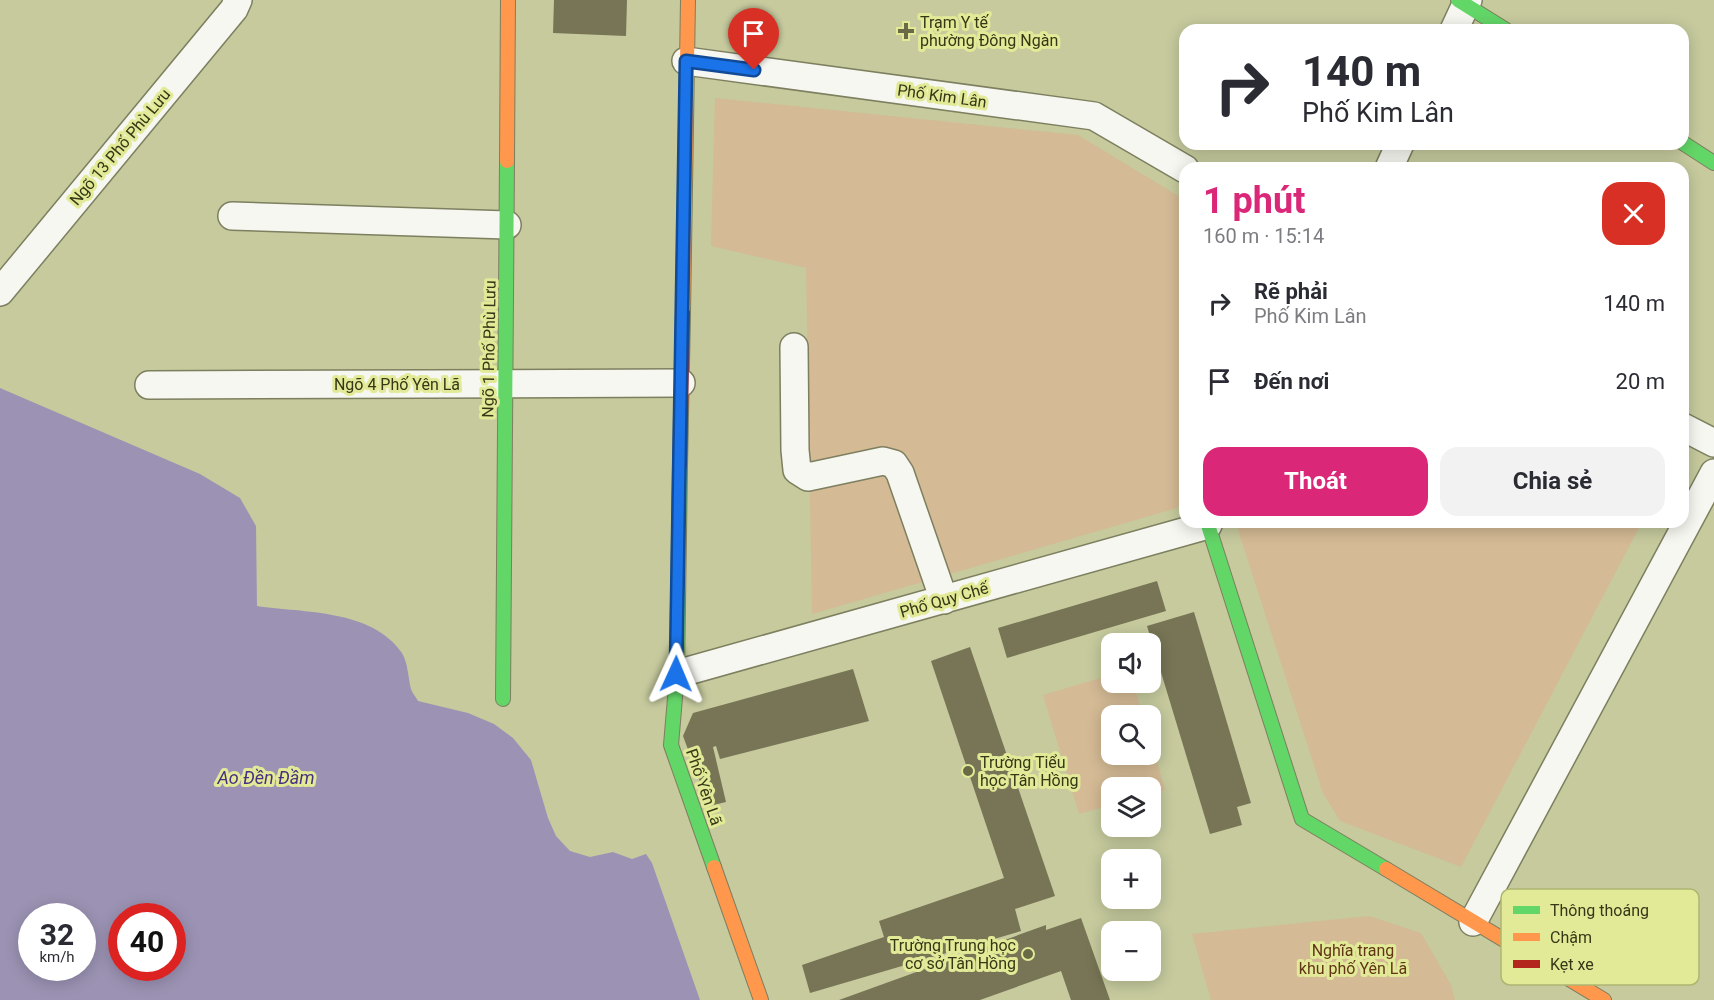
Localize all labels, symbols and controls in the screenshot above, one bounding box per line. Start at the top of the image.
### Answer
pin [728,8,779,70]
place label: Trạm Y tế phường Đông Ngàn [920,13,1058,50]
icon: arrive [737,17,770,50]
marker: Trạm Y tế phường Đông Ngàn [897,22,915,40]
text: 140 m [1302,47,1421,96]
icon: right [1203,48,1281,126]
street label: Phố Kim Lân [896,80,988,112]
street label: Ngõ 13 Phố Phù Lưu [66,85,174,209]
text: Phố Kim Lân [1302,97,1454,129]
text: 1 phút [1203,180,1305,222]
button: close [1602,182,1665,245]
text: 160 m · 15:14 [1203,224,1324,248]
text: Rẽ phải [1254,279,1328,304]
street label: Ngõ 1 Phố Phù Lưu [478,280,500,418]
icon: right [1203,287,1236,320]
text: 140 m [1603,291,1665,316]
text: Phố Kim Lân [1254,304,1367,328]
icon: arrive [1203,365,1236,398]
text: Đến nơi [1254,369,1329,394]
text: 20 m [1616,369,1665,394]
street label: Ngõ 4 Phố Yên Lã [334,375,460,394]
button: Thoát [1203,447,1428,516]
button: Chia sẻ [1440,447,1665,516]
street label: Phố Quy Chế [898,578,992,622]
map controls [1101,633,1161,981]
button: sound [1101,633,1161,693]
position arrow [644,642,708,706]
button: search [1101,705,1161,765]
street label: Phố Yên Lã [682,746,726,828]
place label: Trường Tiểu học Tân Hồng [980,753,1079,790]
marker: Trường Tiểu học Tân Hồng [961,764,975,778]
water label: Ao Đền Đầm [216,767,315,788]
button: layers [1101,777,1161,837]
button: + [1101,849,1161,909]
legend [1501,889,1699,985]
text: Thông thoáng [1550,901,1649,920]
speed limit sign: 40 [108,903,186,981]
text: 32 [40,917,74,952]
button: − [1101,921,1161,981]
text: Chậm [1550,928,1592,947]
place label: Trường Trung học cơ sở Tân Hồng [890,936,1016,973]
park label: Nghĩa trang khu phố Yên Lã [1299,941,1407,978]
marker: Trường Trung học cơ sở Tân Hồng [1021,947,1035,961]
text: km/h [39,948,75,966]
text: Kẹt xe [1550,955,1594,974]

